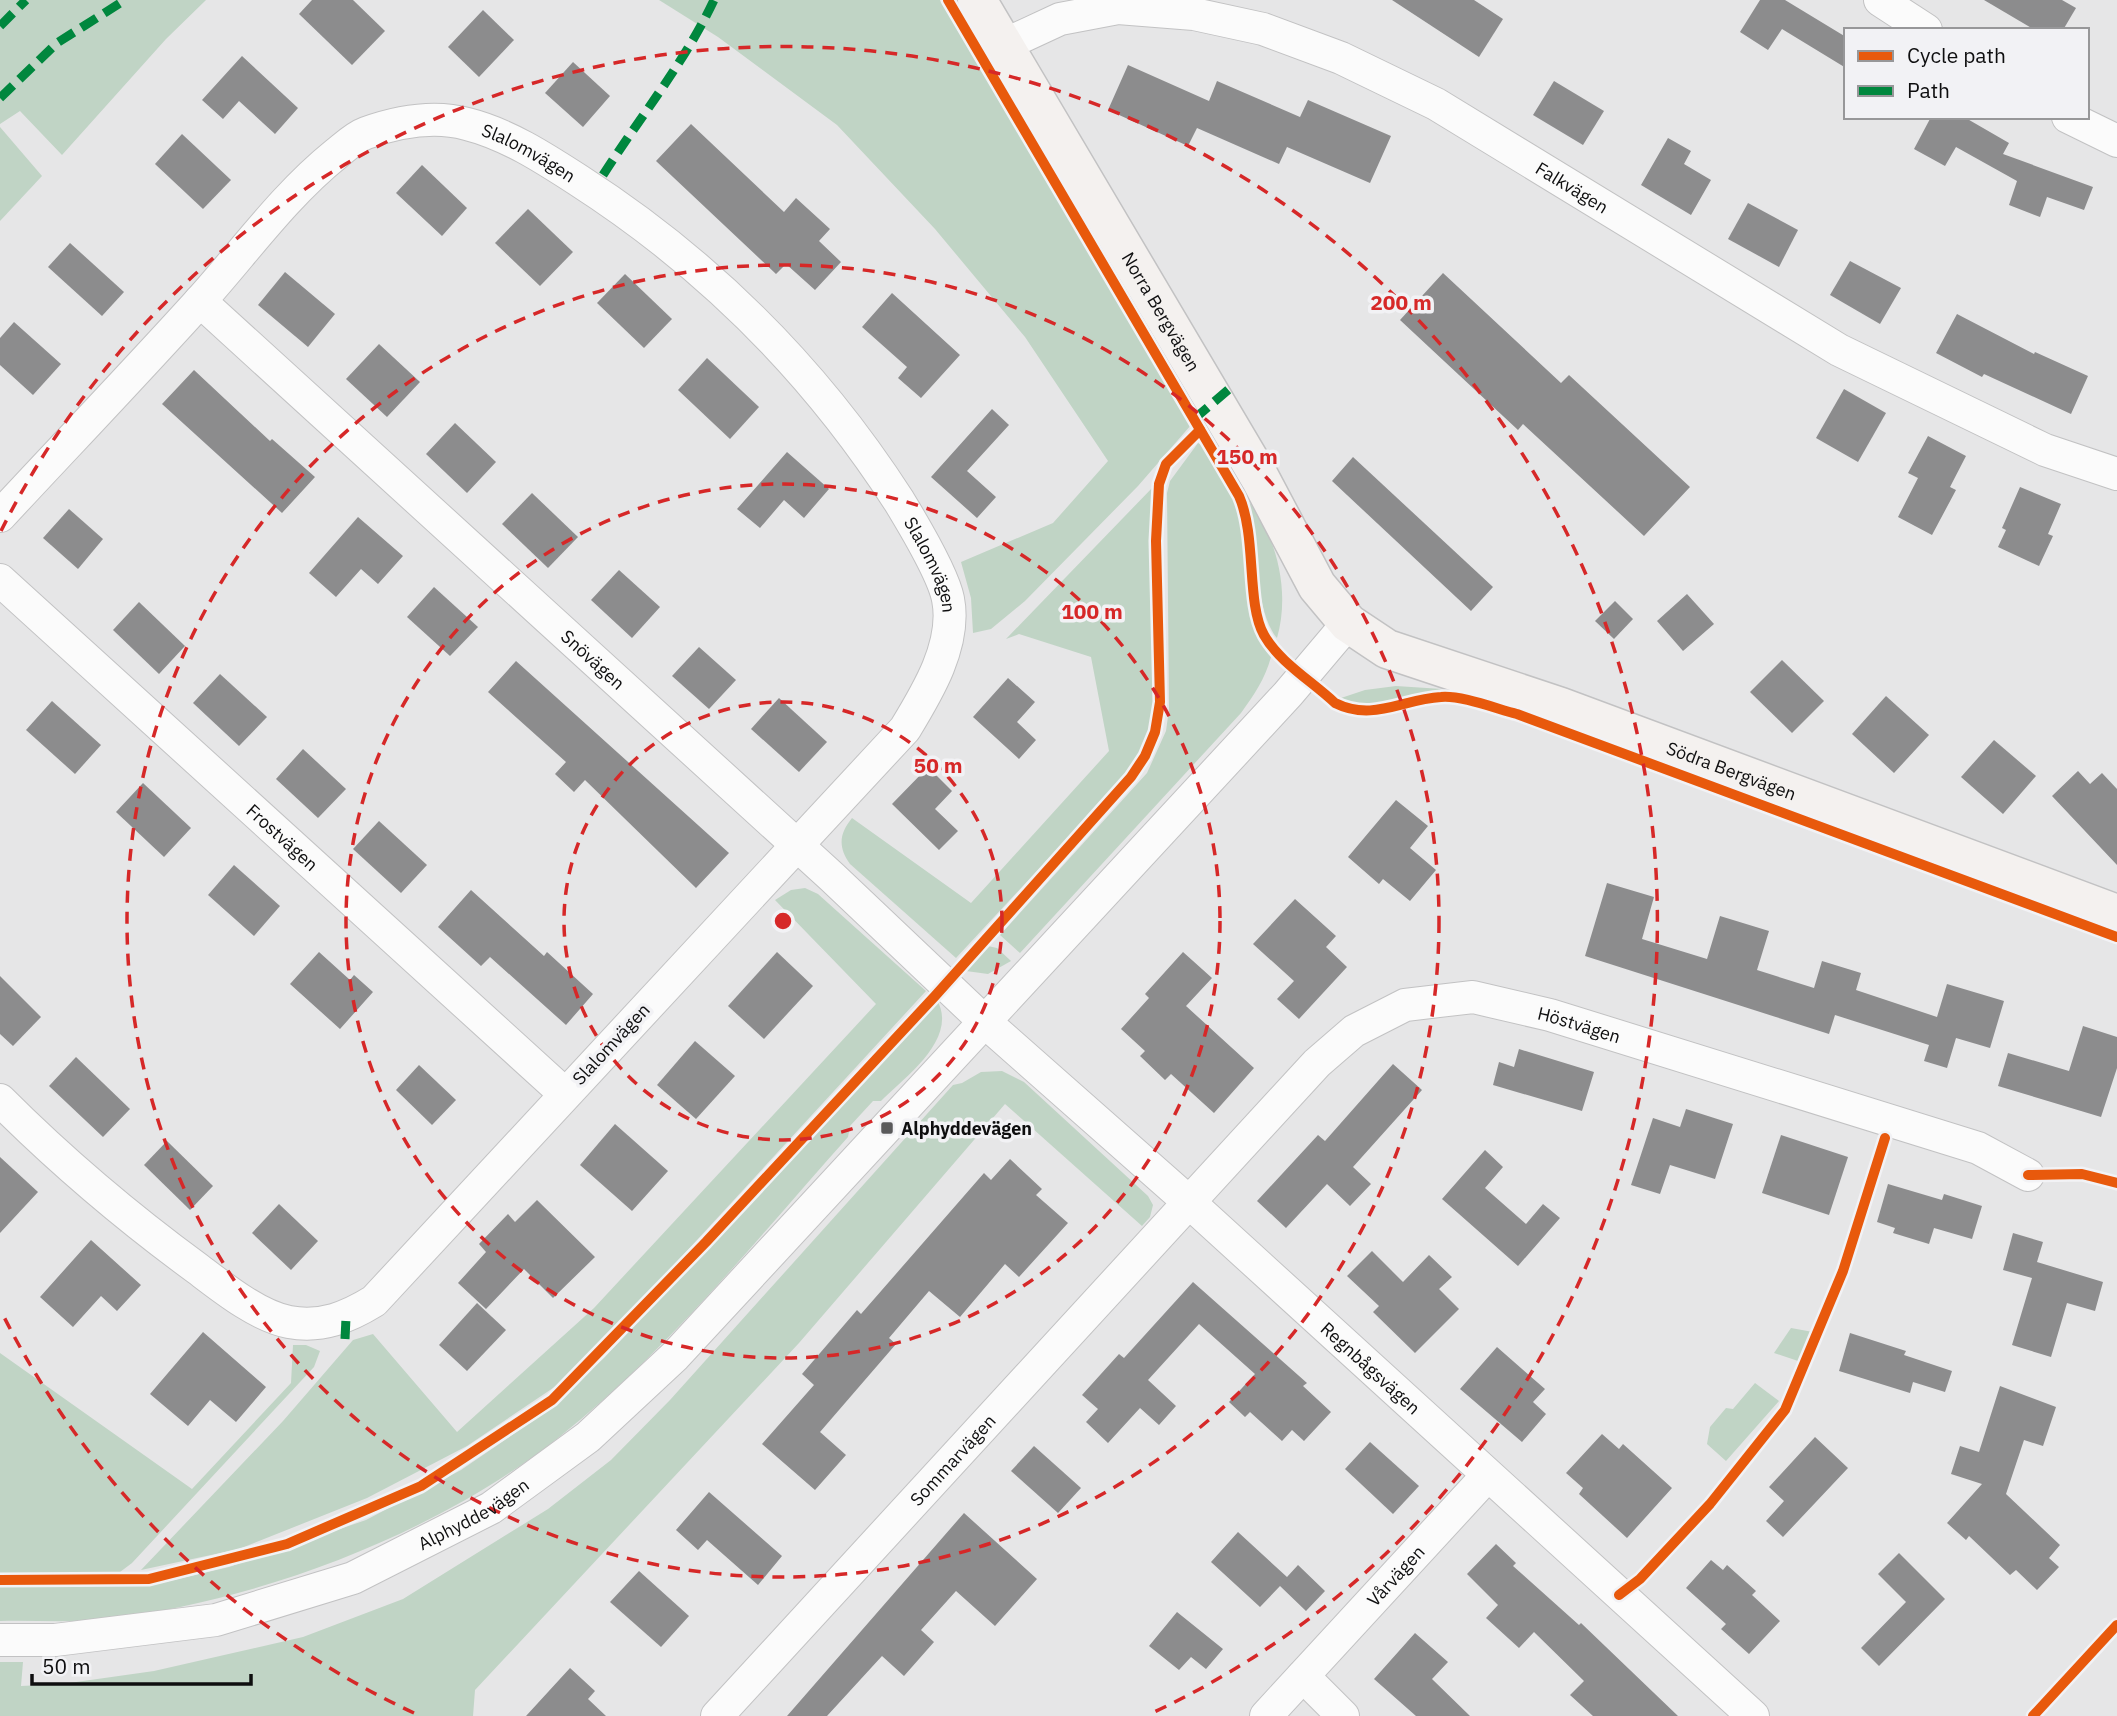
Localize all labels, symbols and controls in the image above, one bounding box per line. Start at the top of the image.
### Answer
legend [1844,28,2089,119]
text: Cycle path [1907,41,2006,69]
text: Path [1907,76,1950,104]
street label: Slalomvägen [479,118,580,187]
street label: Falkvägen [1532,156,1613,218]
street label: Norra Bergvägen [1117,248,1206,375]
text: 200 m [1370,288,1432,316]
text: 150 m [1216,442,1278,470]
street label: Slalomvägen [899,512,961,614]
text: 100 m [1061,597,1123,625]
street label: Snövägen [556,624,630,694]
street label: Södra Bergvägen [1663,736,1799,805]
text: 50 m [914,751,962,779]
street label: Frostvägen [242,799,323,876]
centre of rings [771,909,795,933]
street label: Slalomvägen [567,998,655,1090]
street label: Höstvägen [1535,1001,1623,1048]
place label: Alphyddevägen [901,1117,1032,1140]
marker: Alphyddevägen [879,1120,895,1136]
street label: Regnbågsvägen [1316,1317,1425,1419]
street label: Sommarvägen [905,1409,1000,1510]
street label: Alphyddevägen [414,1473,533,1555]
street label: Vårvägen [1362,1540,1429,1611]
scale bar [32,1642,250,1686]
text: 50 m [42,1652,91,1680]

